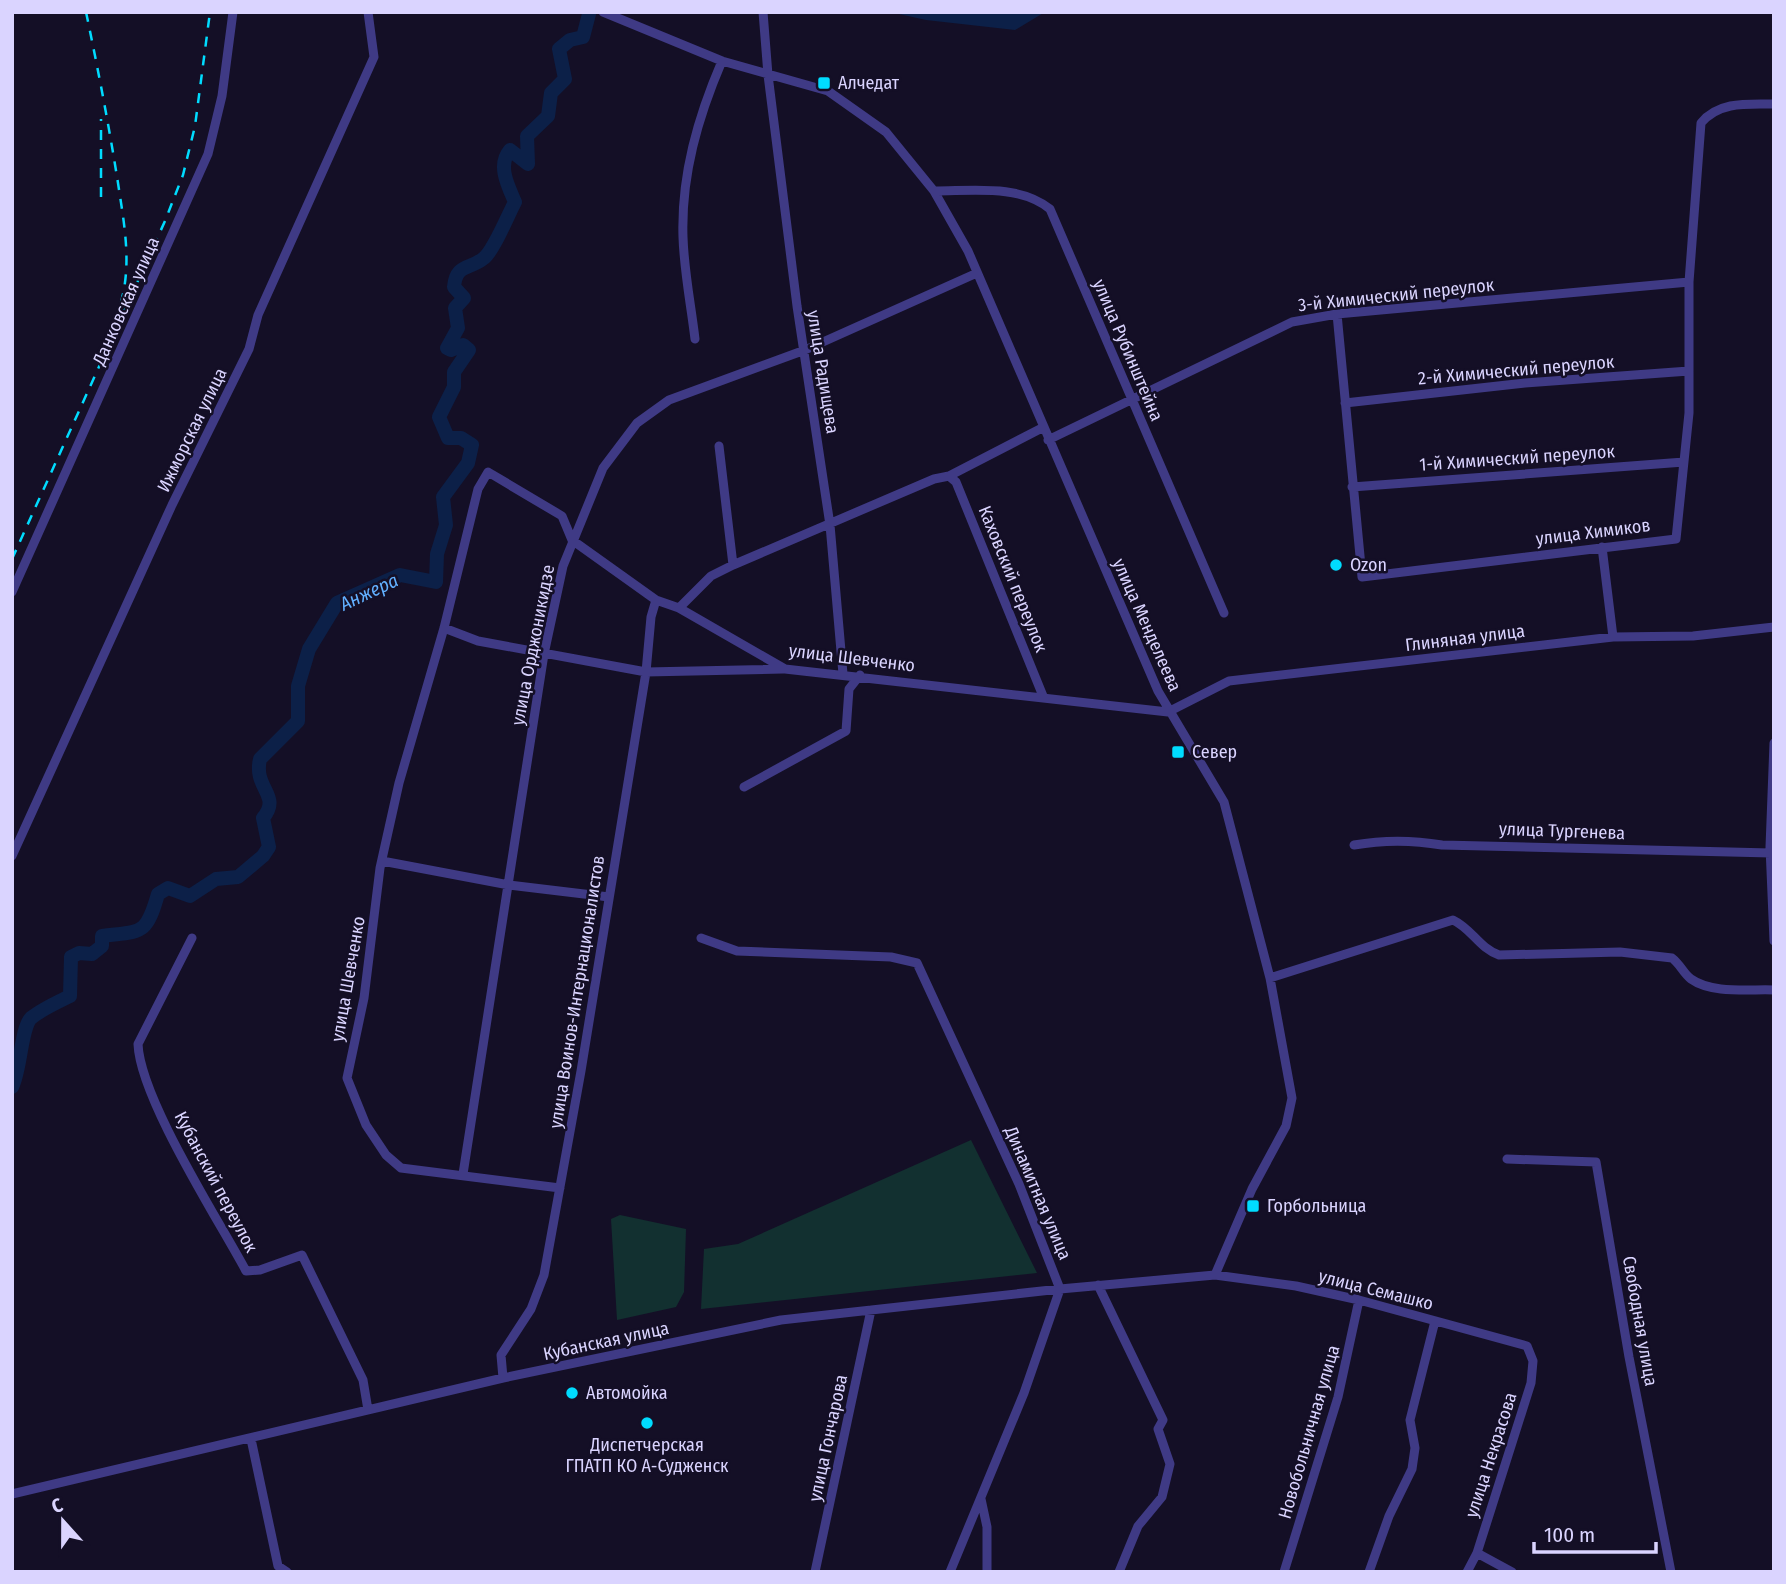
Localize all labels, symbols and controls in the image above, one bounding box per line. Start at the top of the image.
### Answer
place label: Алчедат [838,72,900,94]
marker: Алчедат [816,75,832,91]
street label: Данковская улица [87,233,164,369]
street label: 3-й Химический переулок [1297,274,1496,316]
street label: улица Рубинштейна [1088,276,1168,424]
street label: улица Радищева [802,309,844,435]
street label: 2-й Химический переулок [1417,350,1616,390]
street label: Ижморская улица [152,364,232,496]
street label: 1-й Химический переулок [1419,440,1616,476]
street label: Каховский переулок [974,503,1053,656]
street label: улица Химиков [1534,514,1652,550]
place label: Ozon [1350,554,1387,576]
street label: улица Менделеева [1108,555,1186,695]
marker: Ozon [1328,557,1344,573]
street label: улица Орджоникидзе [507,563,559,727]
water label: Анжера [335,569,402,616]
street label: Глиняная улица [1404,620,1526,656]
street label: улица Шевченко [788,639,916,677]
place label: Север [1192,741,1237,763]
marker: Север [1170,744,1186,760]
street label: улица Тургенева [1499,818,1626,844]
street label: улица Воинов-Интернационалистов [545,854,609,1130]
street label: улица Шевченко [326,915,370,1043]
street label: Кубанский переулок [170,1108,263,1257]
street label: Динамитная улица [1000,1122,1076,1263]
place label: Горбольница [1267,1195,1367,1217]
marker: Горбольница [1245,1198,1261,1214]
street label: Свободная улица [1618,1254,1662,1388]
street label: улица Семашко [1316,1265,1436,1315]
street label: Кубанская улица [541,1317,671,1365]
street label: Новобольничная улица [1274,1342,1344,1521]
street label: улица Гончарова [804,1372,852,1504]
place label: Автомойка [586,1382,668,1404]
marker: Автомойка [564,1385,580,1401]
street label: улица Некрасова [1460,1389,1522,1520]
marker: Диспетчерская ГПАТП КО А-Судженск [639,1415,655,1431]
place label: Диспетчерская ГПАТП КО А-Судженск [565,1434,729,1477]
north arrow [28,1486,98,1556]
text: С [48,1493,66,1518]
scale bar [1534,1510,1656,1554]
text: 100 m [1544,1522,1595,1548]

